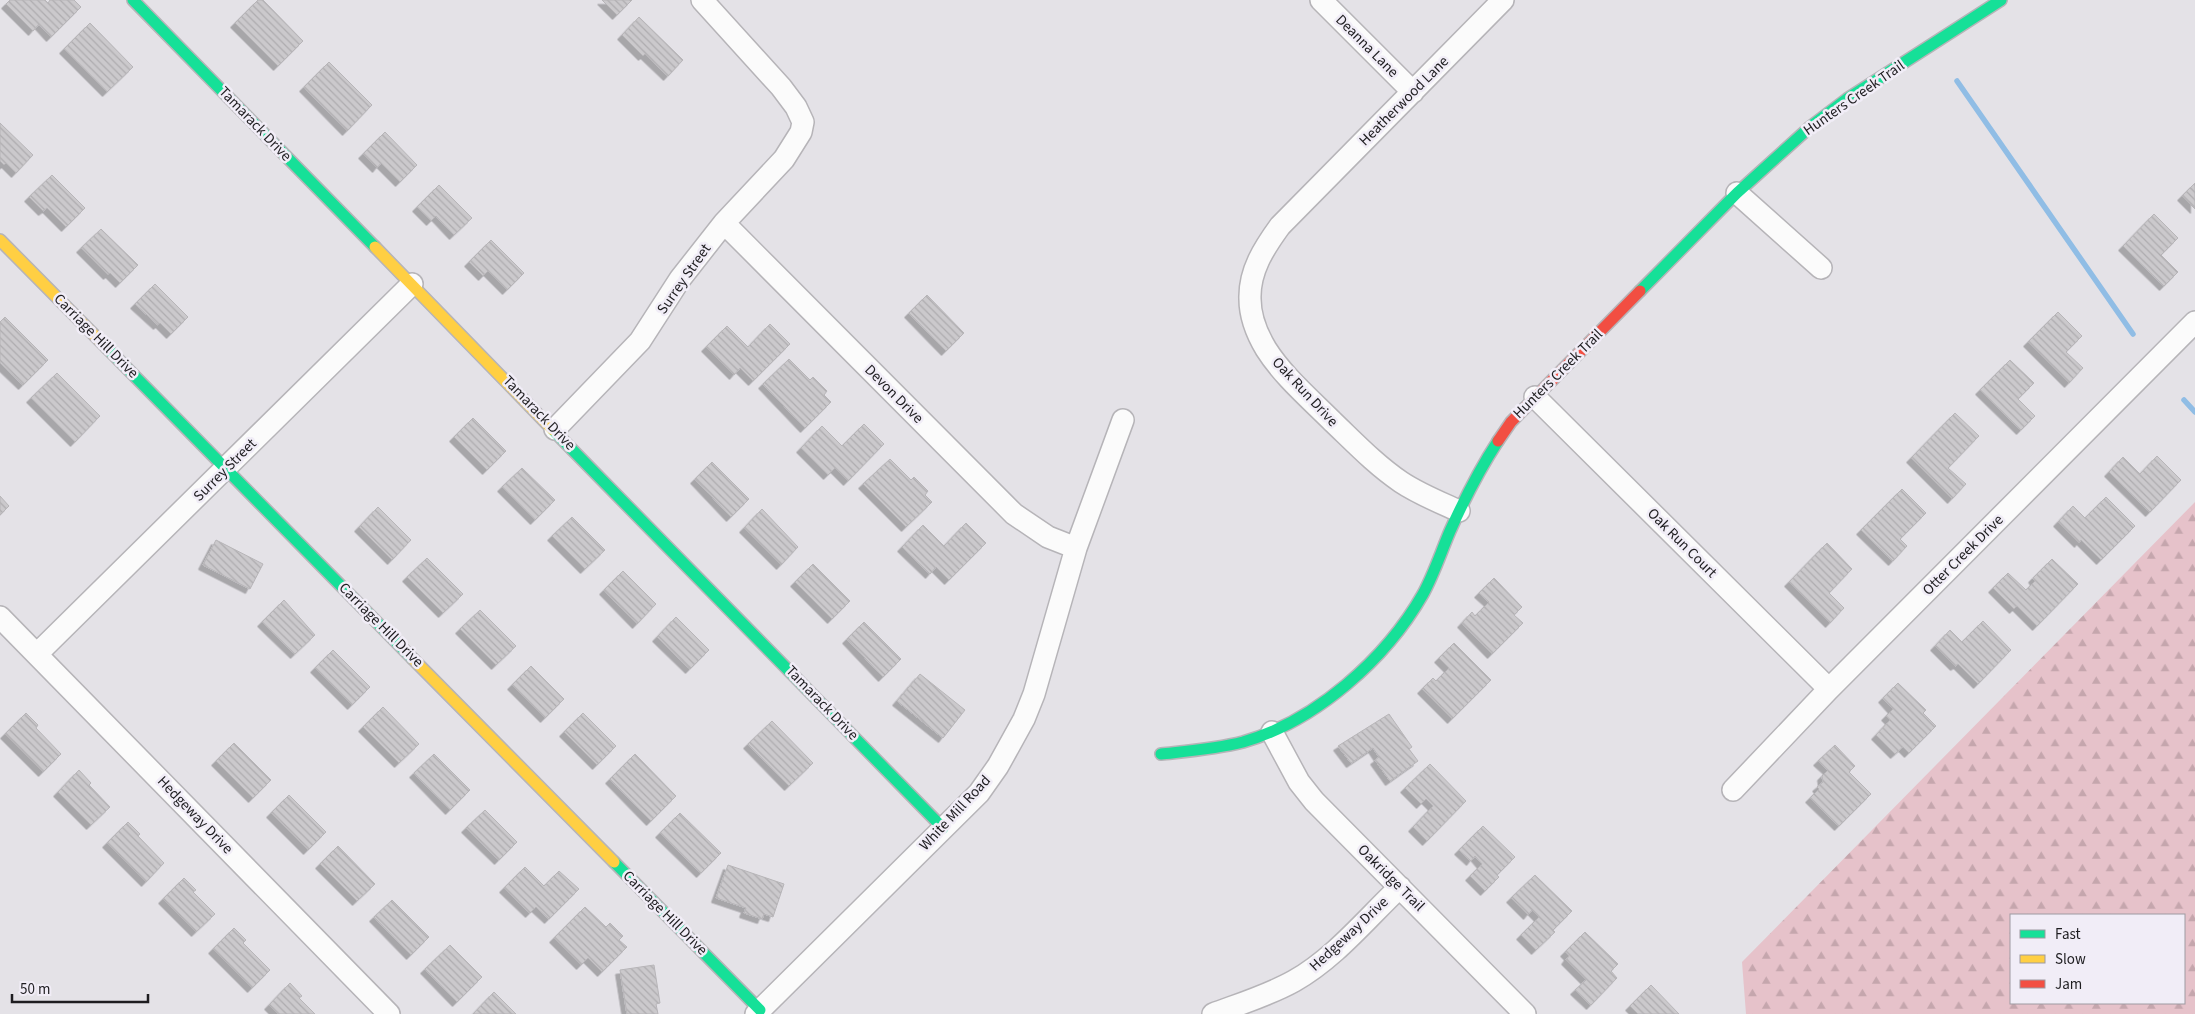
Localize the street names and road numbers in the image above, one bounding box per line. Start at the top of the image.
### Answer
street label: Deanna Lane [1331,10,1403,82]
street label: Heatherwood Lane [1354,51,1454,151]
street label: Hunters Creek Trail [1799,55,1909,141]
street label: Tamarack Drive [214,82,296,166]
street label: Surrey Street [652,240,716,318]
street label: Carriage Hill Drive [49,289,143,383]
street label: Hunters Creek Trail [1508,324,1608,424]
street label: Oak Run Drive [1267,353,1343,431]
street label: Devon Drive [860,360,928,428]
street label: Tamarack Drive [498,371,580,455]
street label: Surrey Street [189,434,261,506]
street label: Oak Run Court [1642,503,1722,583]
street label: Otter Creek Drive [1918,510,2008,600]
street label: Carriage Hill Drive [334,578,428,672]
street label: Tamarack Drive [781,661,863,745]
street label: Hedgeway Drive [152,771,238,859]
street label: White Mill Road [914,771,996,855]
street label: Oakridge Trail [1353,840,1429,916]
street label: Carriage Hill Drive [618,866,712,960]
street label: Hedgeway Drive [1305,892,1393,976]

